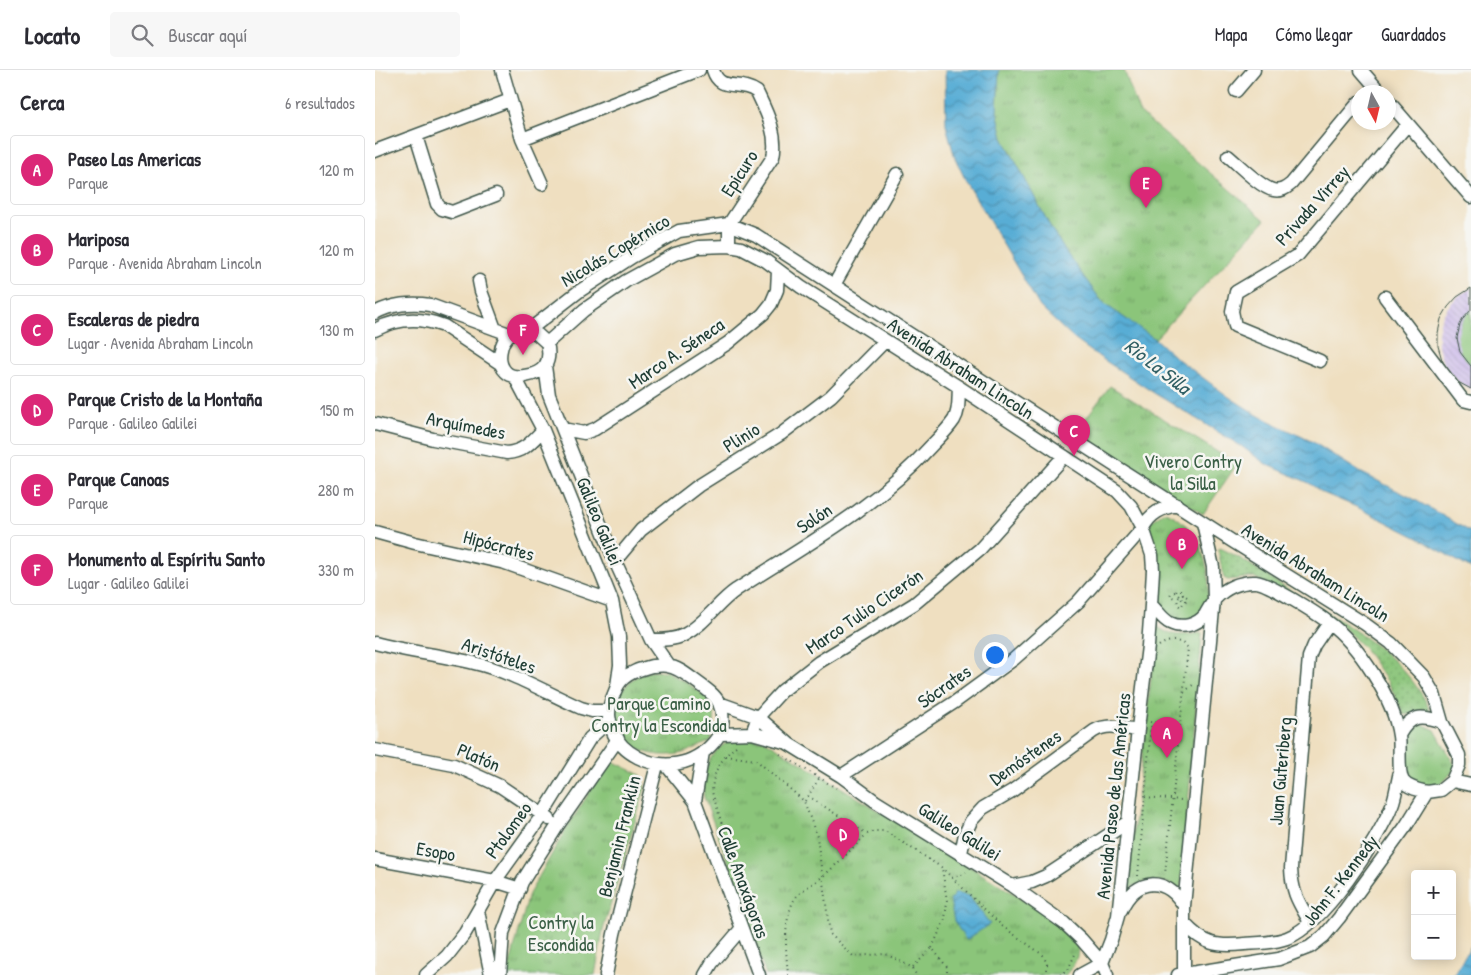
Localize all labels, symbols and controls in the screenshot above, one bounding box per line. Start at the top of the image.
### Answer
search box [110,12,460,57]
text: Locato [25,19,80,51]
icon: search [128,21,156,49]
text: Buscar aquí [168,22,247,48]
text: Mapa [1215,22,1247,47]
text: Cómo llegar [1275,22,1353,47]
text: Guardados [1381,22,1446,47]
north arrow [1351,85,1396,130]
text: Cerca [20,88,64,117]
text: 6 resultados [285,92,355,114]
street label: Epicuro [714,144,764,201]
text: Paseo Las Americas [68,146,201,172]
text: A [33,159,41,181]
text: 120 m [319,159,354,181]
street label: Privada Virrey [1269,159,1355,251]
pin: E [1130,167,1162,208]
text: Parque [68,172,108,194]
street label: Nicolás Copérnico [556,207,674,293]
text: Mariposa [68,226,129,252]
text: B [33,239,41,261]
text: 120 m [319,239,354,261]
text: Parque · Avenida Abraham Lincoln [68,252,262,274]
text: Escaleras de piedra [68,306,199,332]
street label: Marco A. Séneca [623,311,729,395]
street label: Avenida Abraham Lincoln [883,311,1039,425]
pin: F [507,314,539,355]
text: C [33,319,41,341]
text: 130 m [319,319,354,341]
text: Lugar · Avenida Abraham Lincoln [68,332,253,354]
water label: Río La Silla [1120,332,1198,401]
text: Parque Cristo de la Montaña [68,386,262,412]
text: D [33,399,41,421]
text: 150 m [320,399,354,421]
street label: Arquímedes [424,405,508,445]
text: Parque · Galileo Galilei [68,412,197,434]
street label: Plinio [718,415,765,458]
pin: C [1058,415,1090,456]
park label: Vivero Contry la Silla [1144,448,1242,496]
text: Parque Canoas [68,466,169,492]
street label: Galileo Galilei [570,473,630,569]
text: E [33,479,41,501]
text: 280 m [318,479,354,501]
text: Parque [68,492,108,514]
street label: Solón [791,497,837,539]
street label: Avenida Abraham Lincoln [1237,516,1395,628]
street label: Hipócrates [461,523,537,567]
pin: B [1166,528,1198,569]
text: Monumento al Espíritu Santo [68,546,265,572]
text: F [34,559,40,581]
text: 330 m [318,559,354,581]
street label: Marco Tulio Cicerón [800,562,928,660]
text: Lugar · Galileo Galilei [68,572,189,594]
street label: Aristóteles [459,630,539,680]
your location [982,642,1008,668]
street label: Sócrates [912,658,976,714]
park label: Parque Camino Contry la Escondida [591,690,727,738]
street label: Avenida Paseo de las Américas [1089,692,1137,900]
street label: Juan Guteriberg [1262,716,1298,826]
pin: A [1151,717,1183,758]
street label: Demóstenes [984,723,1066,791]
street label: Platón [453,736,505,778]
street label: Benjamin Franklin [591,773,647,899]
street label: Galileo Galilei [914,795,1006,867]
street label: Ptolomeo [479,796,538,864]
pin: D [827,818,859,859]
street label: Calle Anaxágoras [712,822,776,942]
street label: John F. Kennedy [1296,829,1384,931]
street label: Esopo [414,835,458,867]
map controls [1411,870,1456,960]
button: + [1411,870,1456,915]
park label: Contry la Escondida [528,909,594,957]
button: − [1411,915,1456,960]

